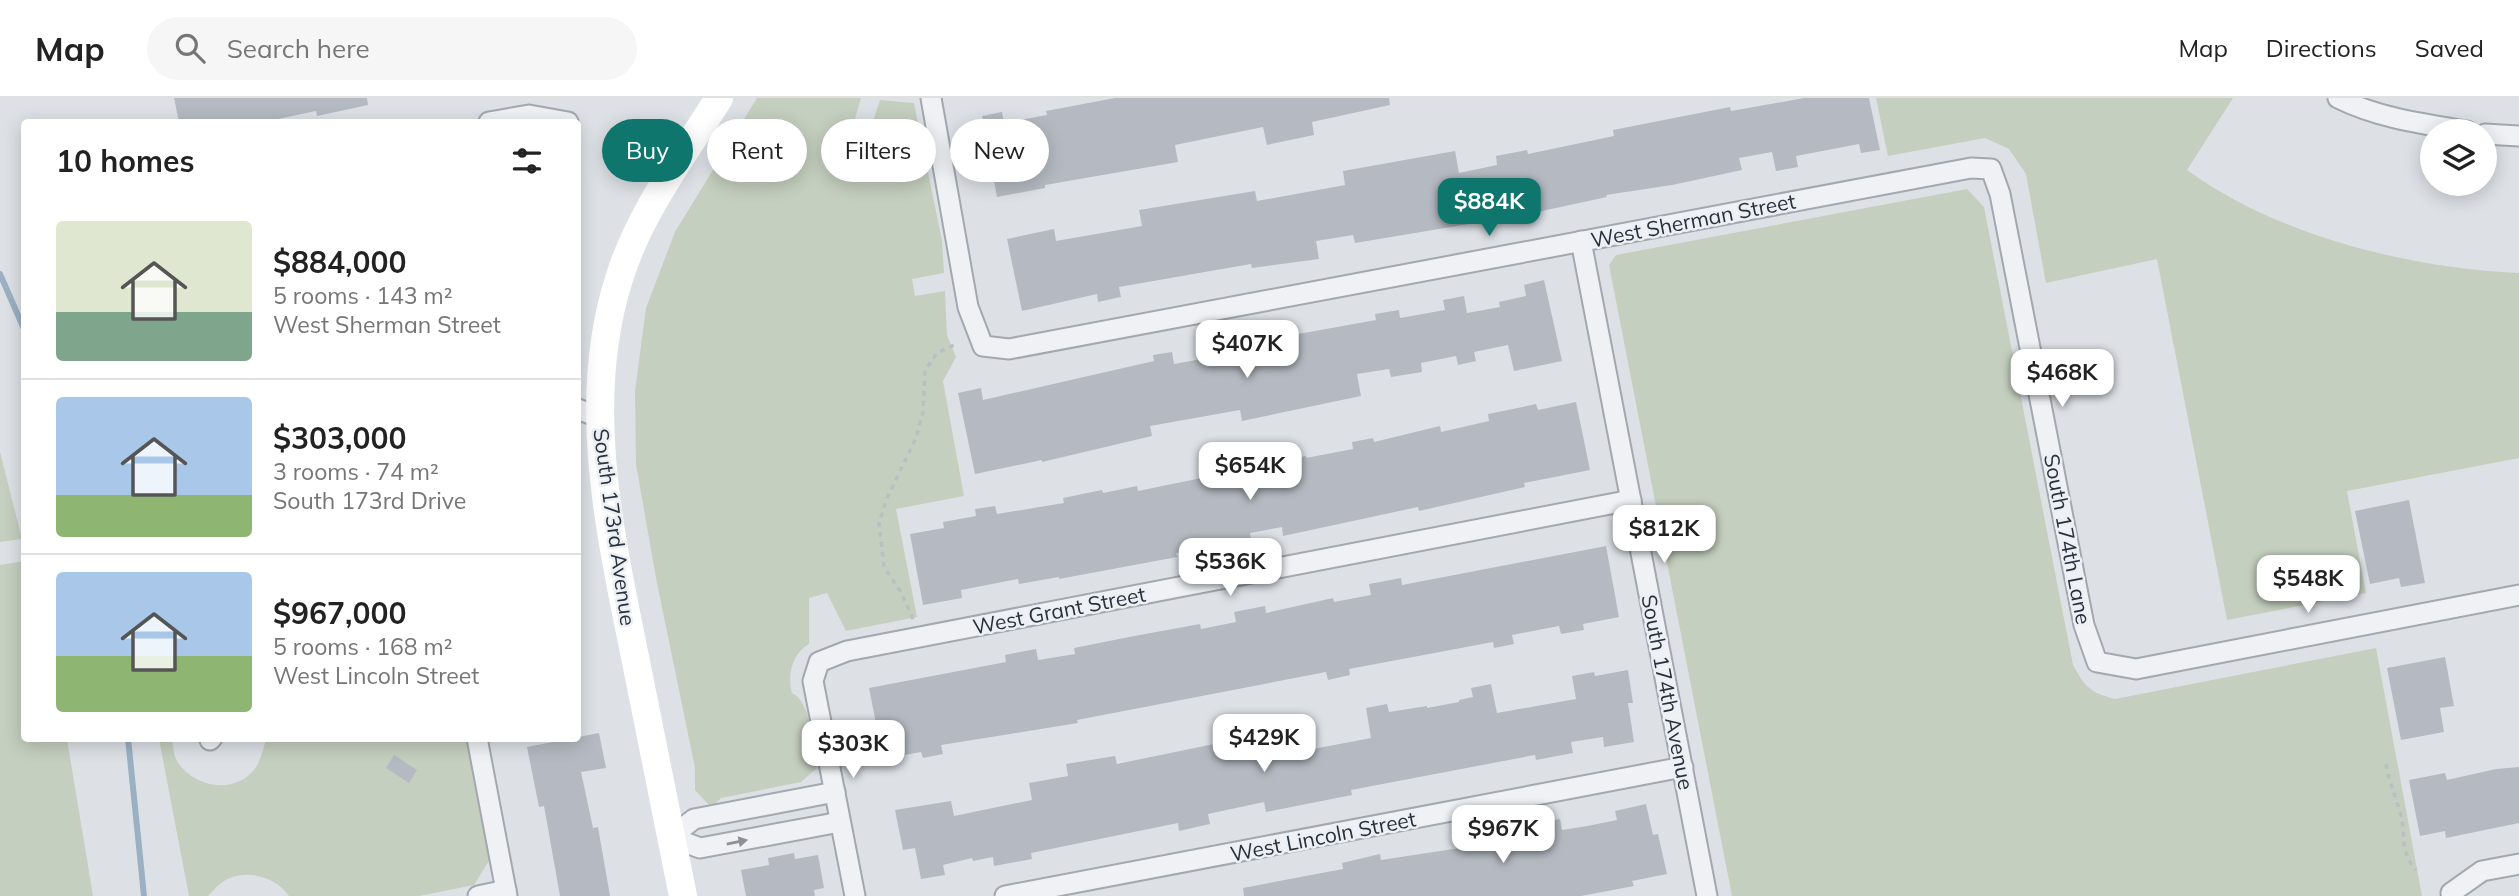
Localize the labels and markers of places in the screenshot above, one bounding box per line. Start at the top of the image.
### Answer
pin: $884K [1440,178,1538,238]
pin: $407K [1198,320,1296,380]
pin: $468K [2013,350,2111,409]
pin: $654K [1201,442,1299,502]
pin: $812K [1615,505,1713,565]
pin: $536K [1181,538,1279,598]
pin: $548K [2259,556,2357,615]
pin: $429K [1215,714,1313,774]
pin: $303K [804,720,902,780]
pin: $967K [1454,806,1552,865]

